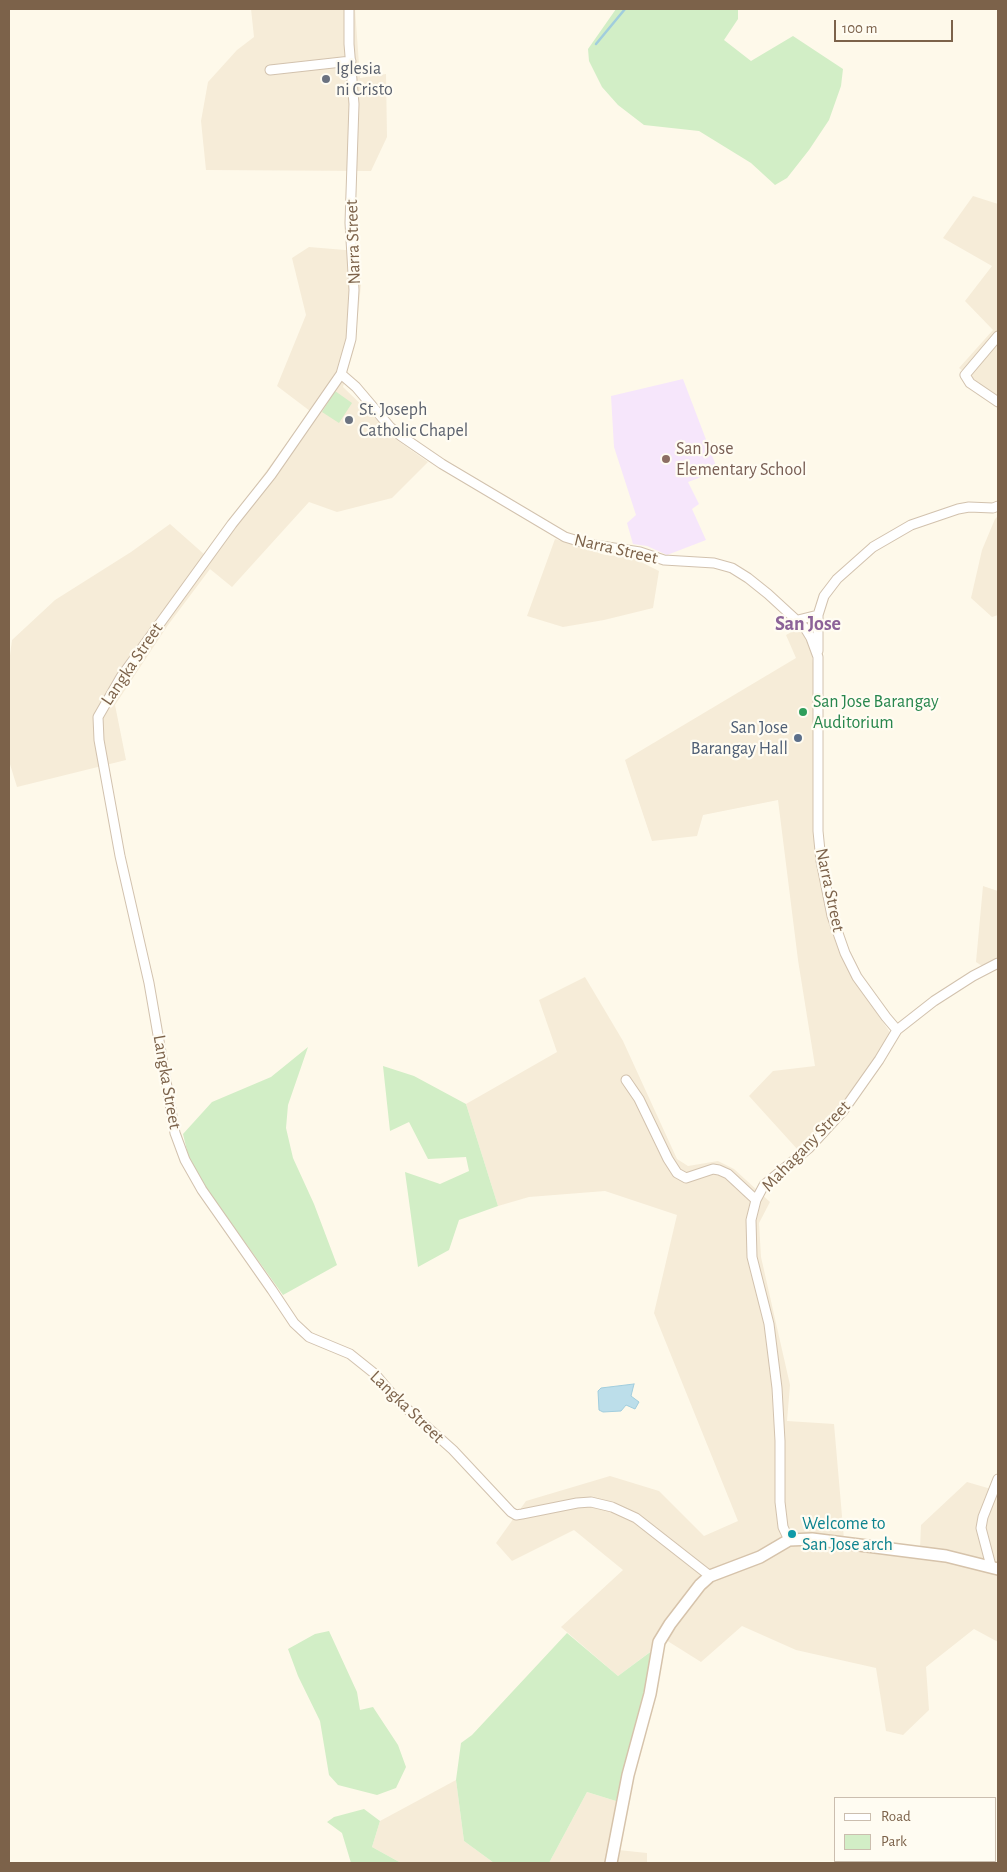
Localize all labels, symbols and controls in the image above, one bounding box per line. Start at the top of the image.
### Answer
scale bar [837,10,956,42]
text: 100 m [842,21,877,36]
place label: Iglesia ni Cristo [336,58,393,100]
marker: Iglesia ni Cristo [320,73,332,85]
street label: Narra Street [341,199,365,285]
place label: St. Joseph Catholic Chapel [359,399,468,442]
marker: St. Joseph Catholic Chapel [343,414,355,426]
place label: San Jose Elementary School [676,438,806,480]
marker: San Jose Elementary School [660,453,672,465]
street label: Narra Street [572,529,660,569]
district label: San Jose [775,612,841,636]
street label: Langka Street [96,619,168,709]
place label: San Jose Barangay Auditorium [813,691,939,734]
marker: San Jose Barangay Auditorium [797,706,809,718]
place label: San Jose Barangay Hall [691,717,788,760]
marker: San Jose Barangay Hall [792,732,804,744]
street label: Narra Street [811,846,849,934]
street label: Langka Street [148,1033,186,1131]
street label: Mahagany Street [757,1096,855,1196]
street label: Langka Street [365,1366,449,1448]
place label: Welcome to San Jose arch [802,1513,893,1556]
marker: Welcome to San Jose arch [786,1528,798,1540]
legend [834,1797,997,1862]
text: Road [881,1809,911,1824]
text: Park [881,1834,907,1849]

